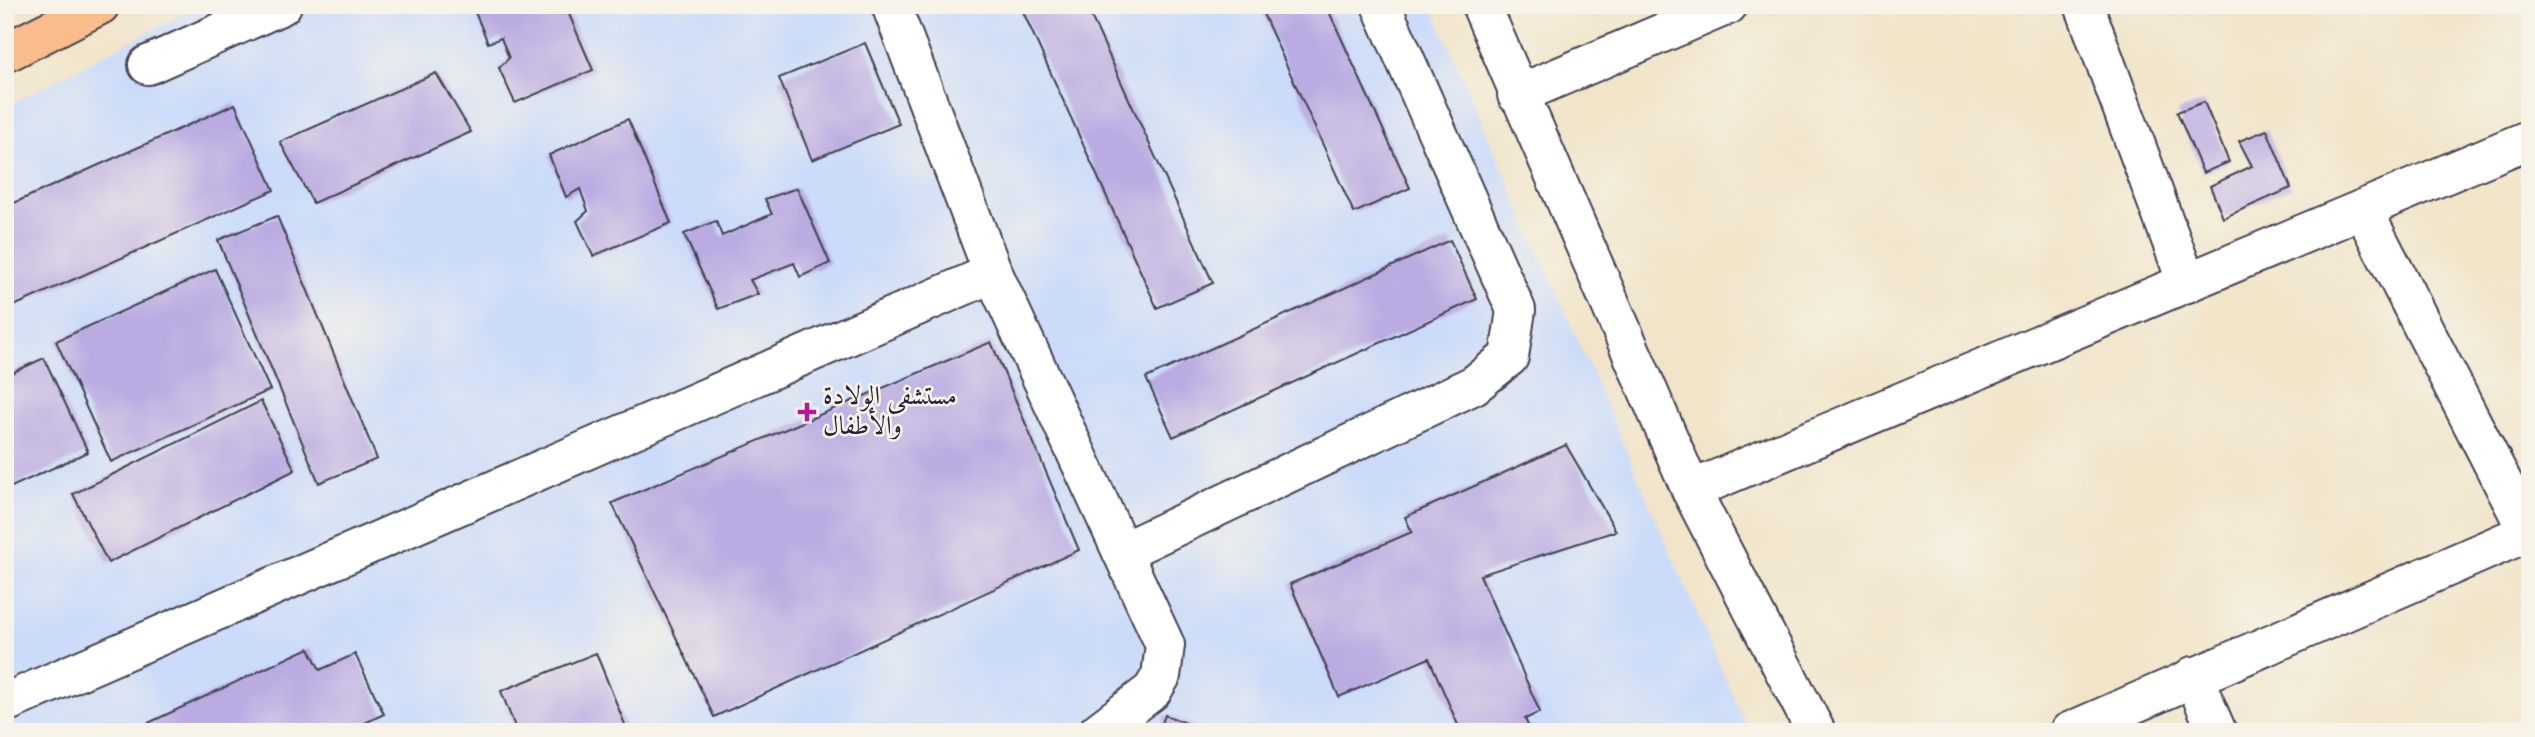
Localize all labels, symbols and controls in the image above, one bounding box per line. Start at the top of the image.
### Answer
place label: مستشفى الولادة والأطفال [823,384,957,440]
marker: مستشفى الولادة والأطفال [797,402,817,422]

